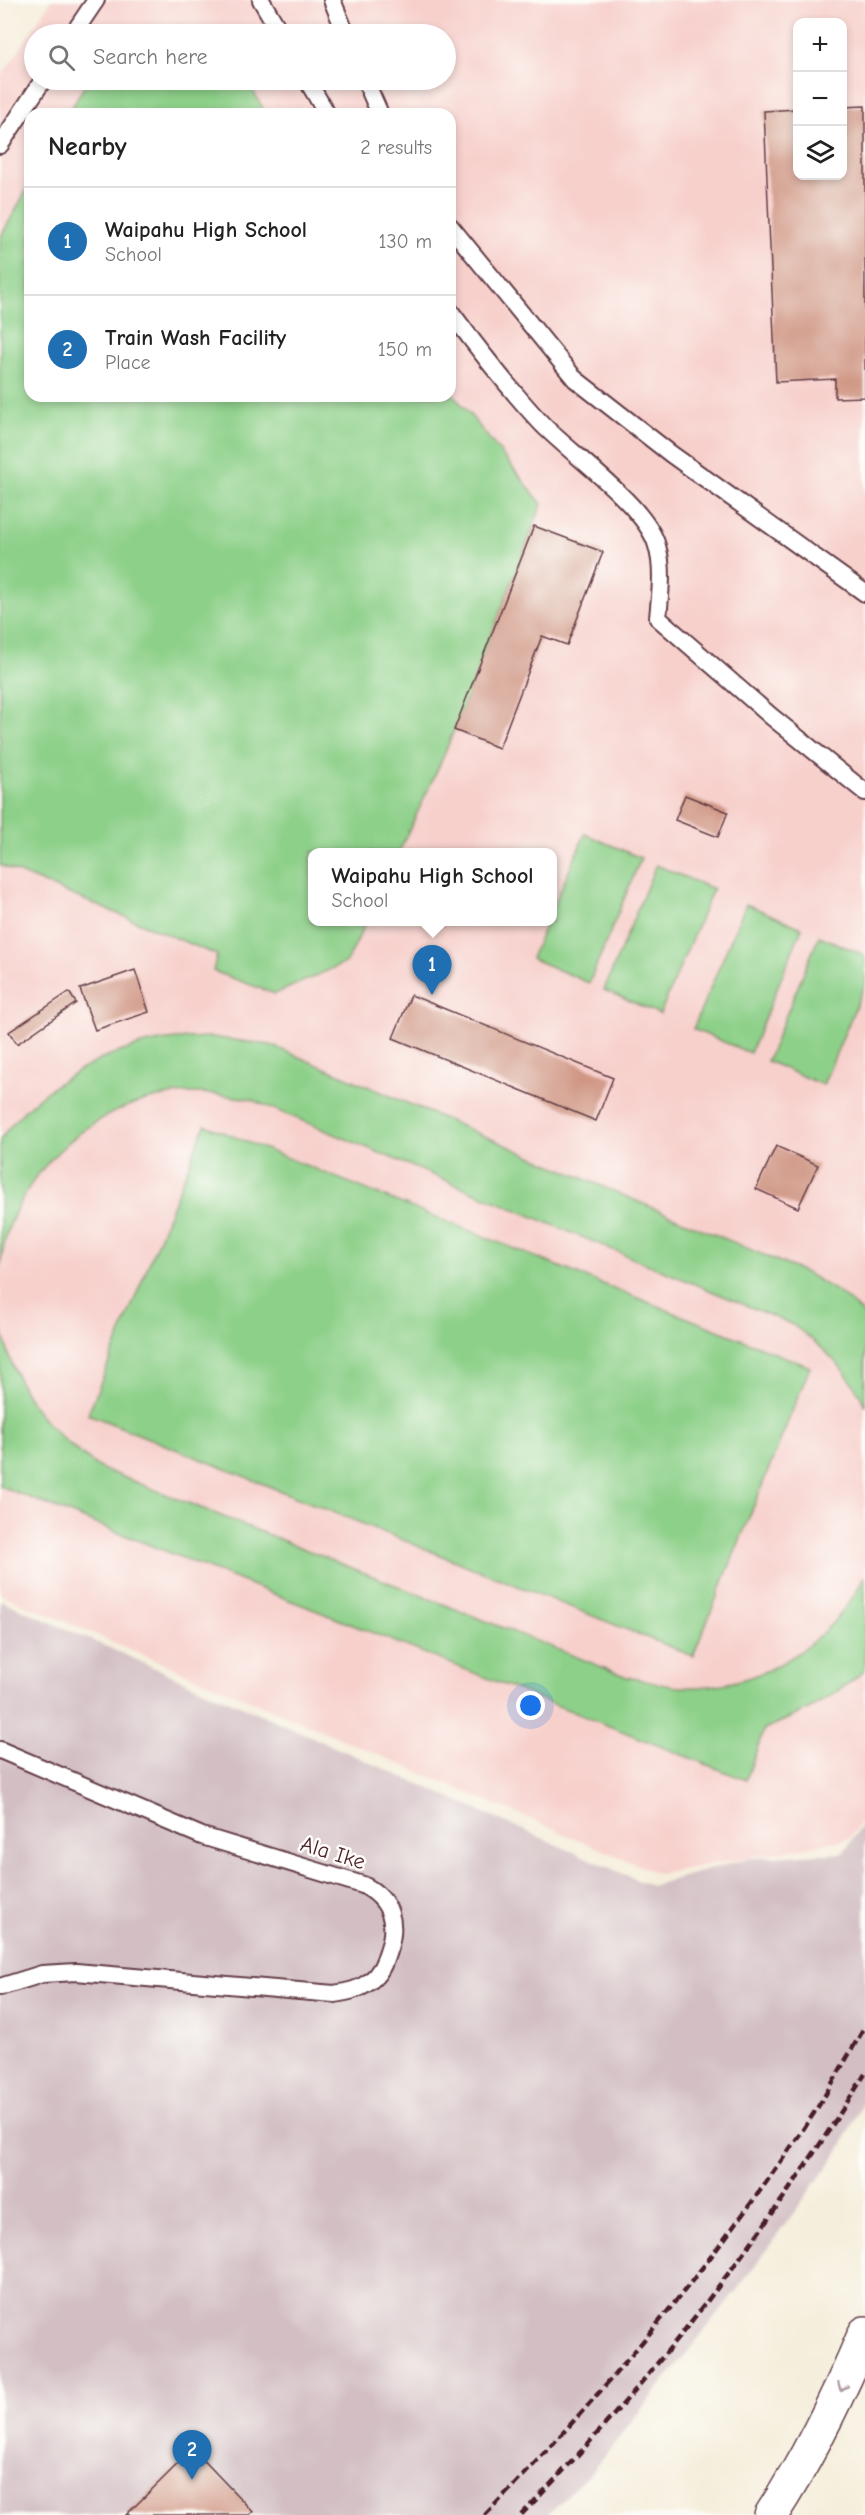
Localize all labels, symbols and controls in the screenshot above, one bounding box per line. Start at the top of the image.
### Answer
map controls [793,18,847,180]
button: + [793,18,847,72]
search box [24,24,456,90]
icon: search [45,41,78,74]
text: Search here [93,44,208,70]
button: − [793,72,847,126]
button: layers [793,126,847,180]
text: Nearby [48,132,127,162]
text: 2 results [360,136,432,159]
text: Waipahu High School [105,217,307,243]
text: 1 [64,230,71,253]
text: 130 m [379,230,432,253]
text: School [105,243,162,266]
text: Train Wash Facility [105,325,286,351]
text: 2 [63,338,72,361]
text: 150 m [378,338,432,361]
text: Place [105,351,151,374]
popup [308,848,557,926]
text: Waipahu High School [331,863,534,889]
text: School [331,889,388,912]
pin: 1 [412,946,452,995]
your location [516,1691,545,1720]
street label: Ala Ike [298,1831,368,1875]
one-way arrow [837,2381,849,2392]
pin: 2 [172,2430,212,2480]

